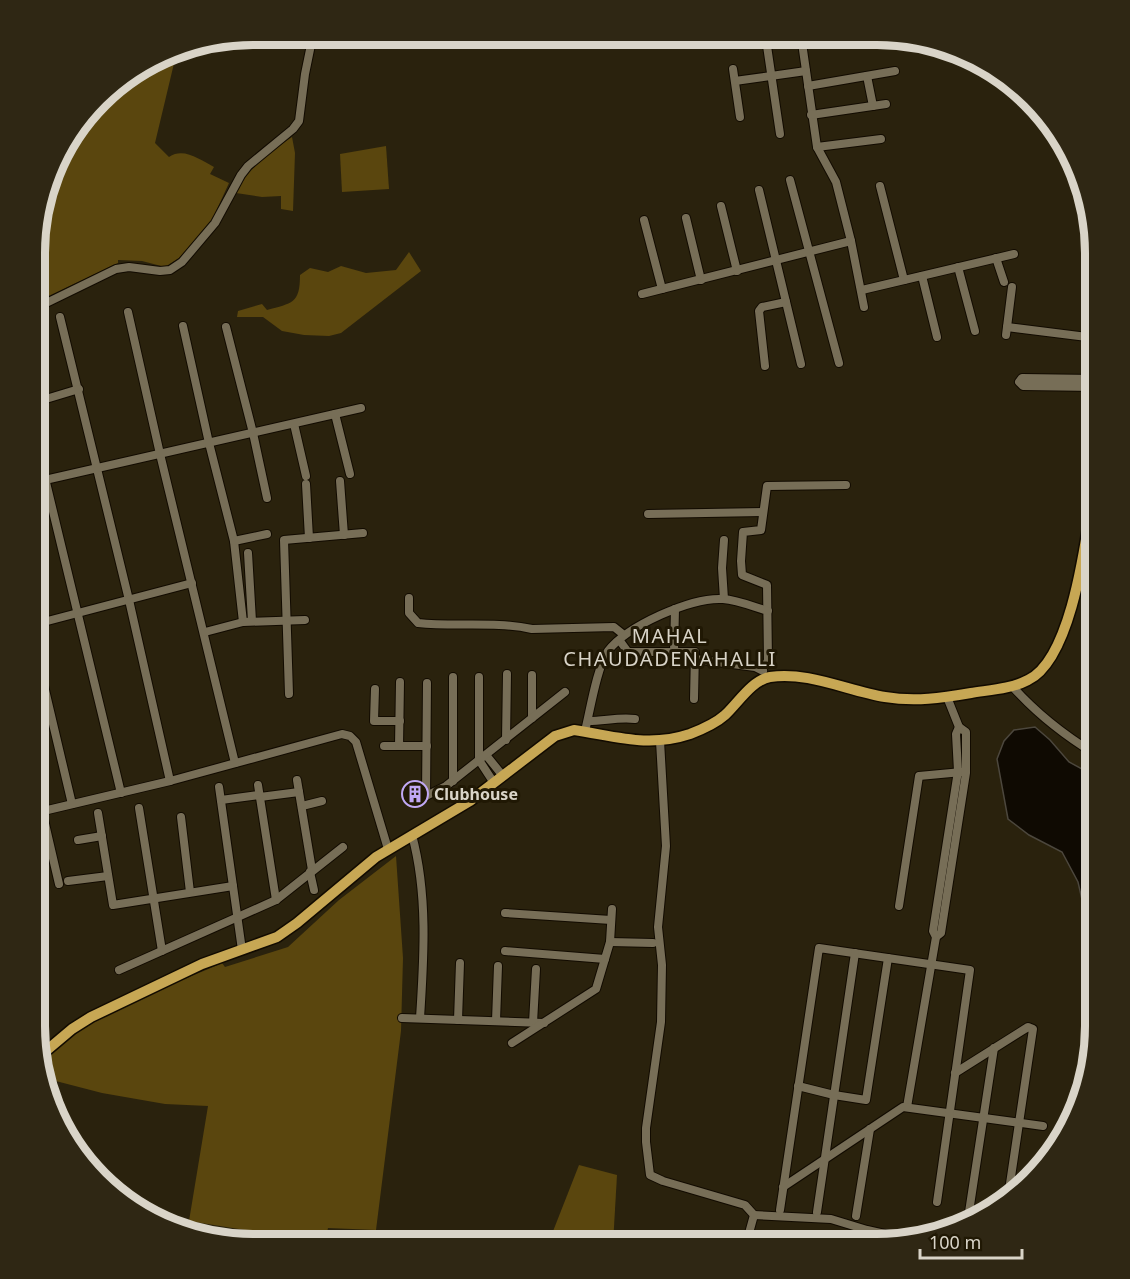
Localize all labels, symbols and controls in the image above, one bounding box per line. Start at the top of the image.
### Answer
district label: MAHAL CHAUDADENAHALLI [563,622,777,672]
building icon: Clubhouse [400,779,430,809]
place label: Clubhouse [434,783,518,805]
scale bar [920,1222,1022,1260]
text: 100 m [929,1230,981,1254]

